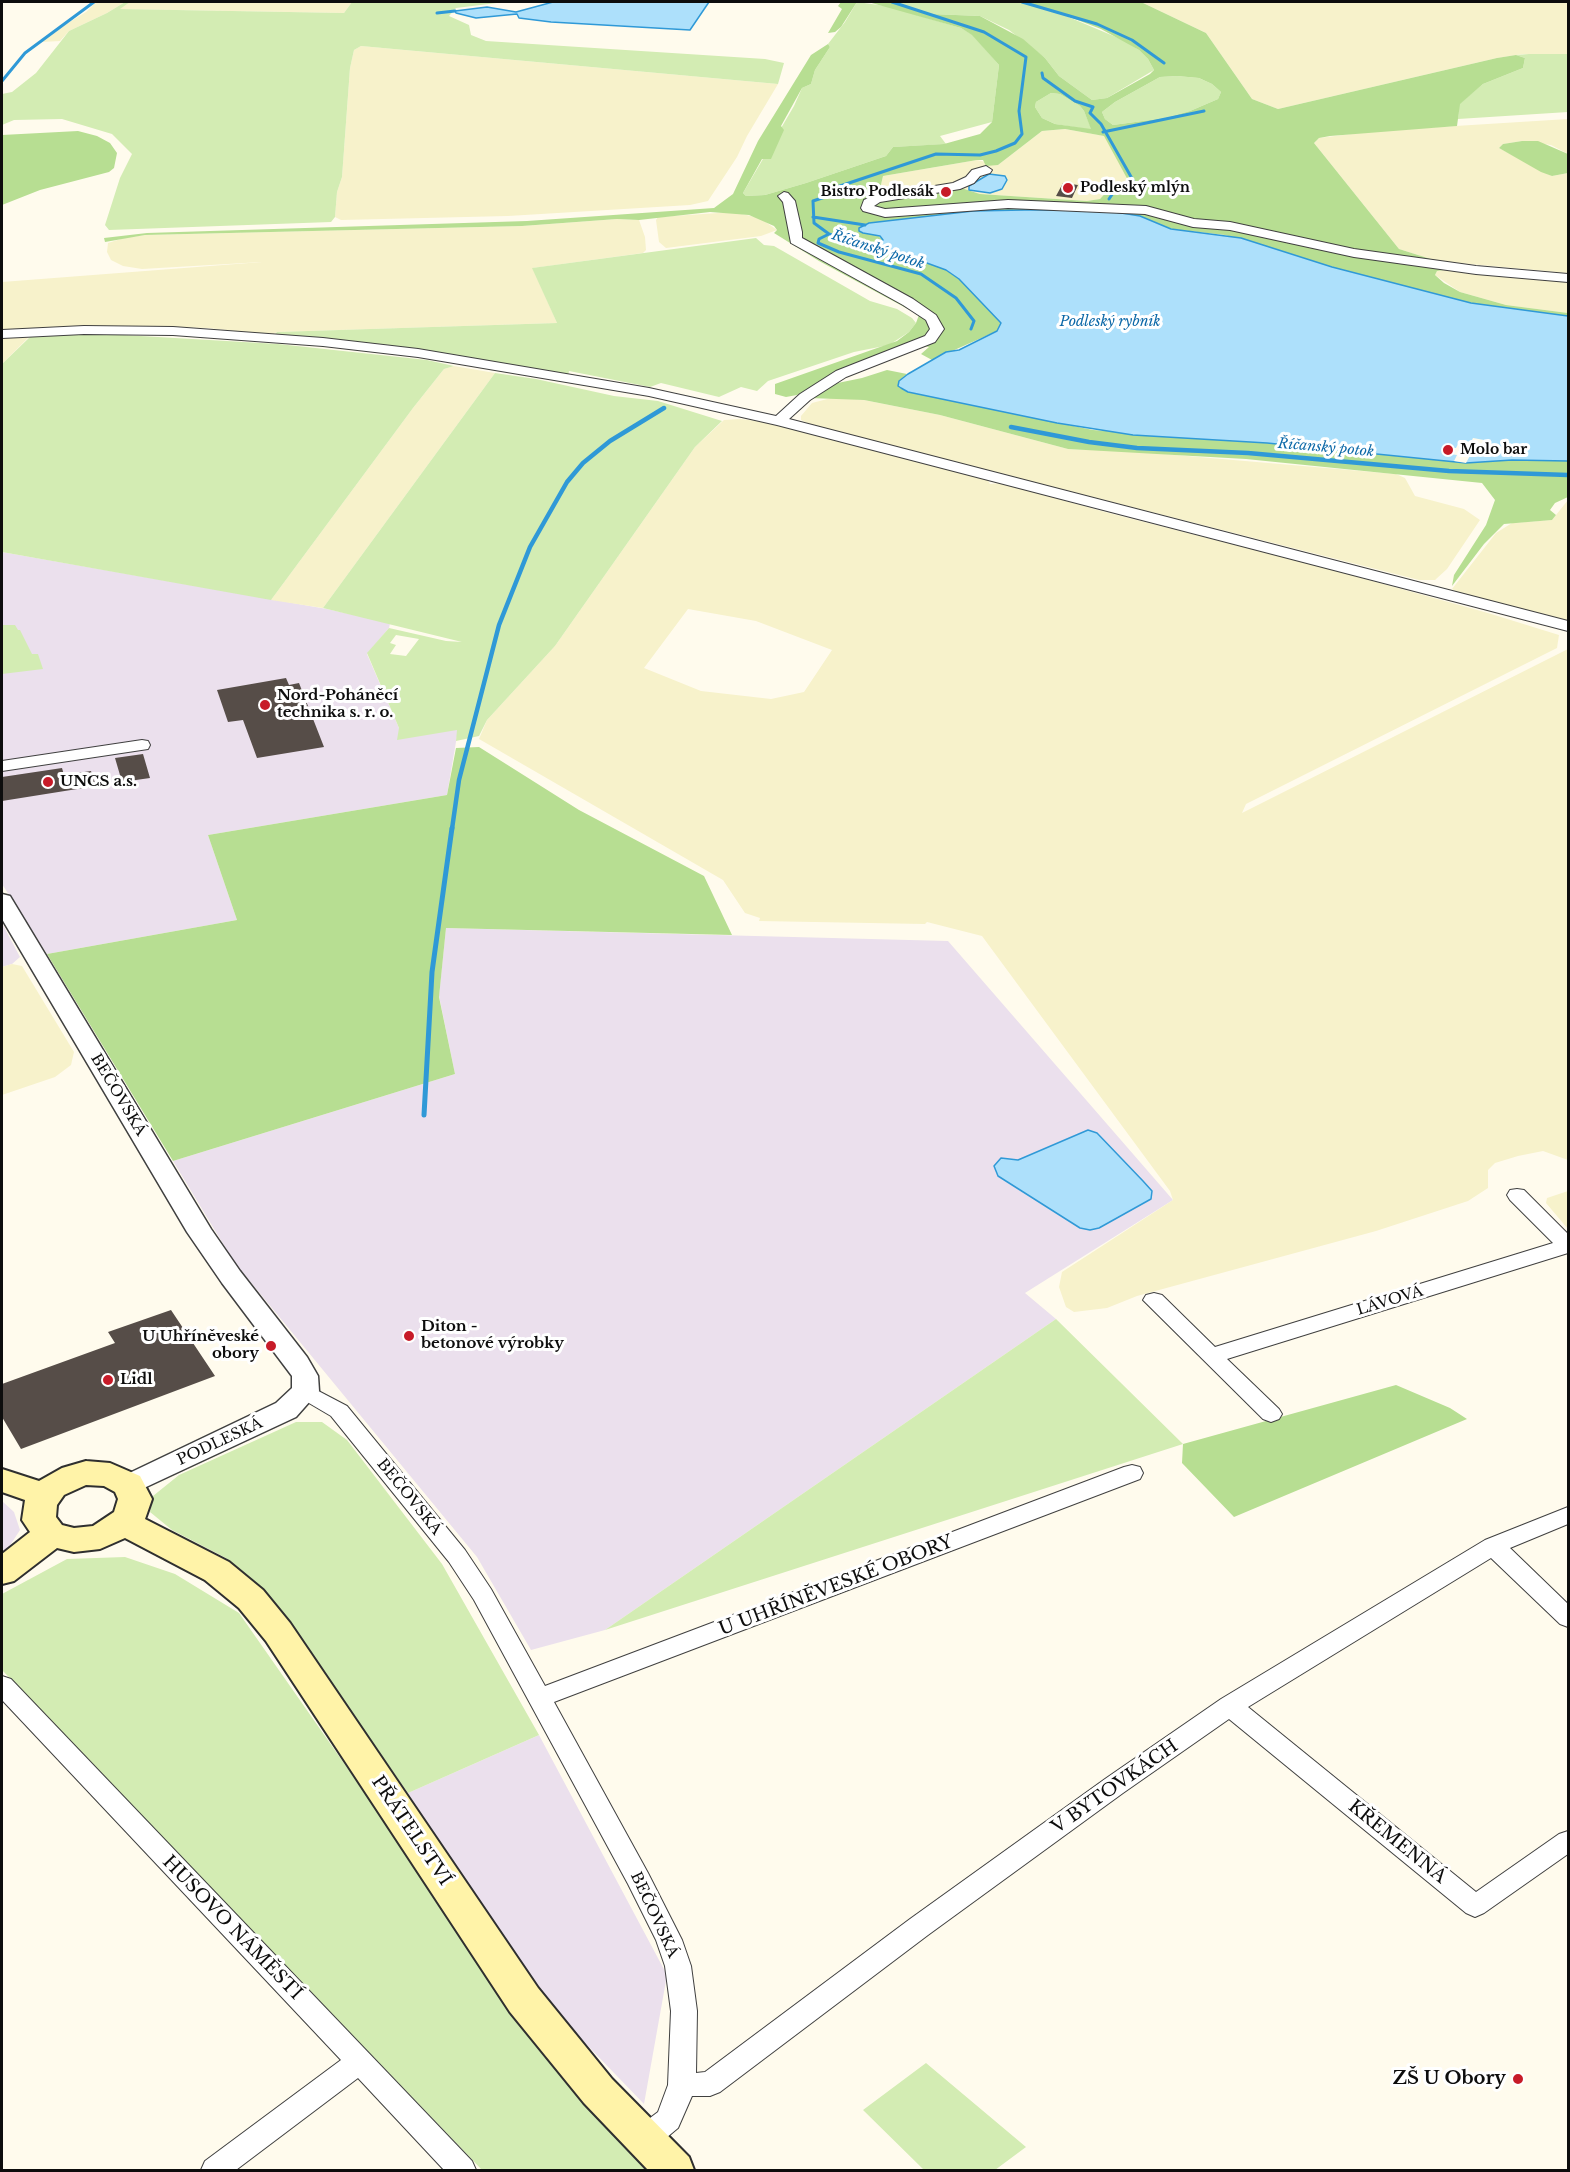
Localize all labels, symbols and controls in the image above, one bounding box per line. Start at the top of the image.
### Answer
place label: Podleský mlýn [1080,180,1190,196]
marker: Podleský mlýn [1061,181,1075,195]
place label: Bistro Podlesák [820,184,934,200]
marker: Bistro Podlesák [939,185,953,199]
water label: Říčanský potok [830,227,926,273]
water label: Podleský rybník [1060,314,1160,330]
water label: Říčanský potok [1277,435,1375,461]
place label: Molo bar [1460,442,1527,458]
marker: Molo bar [1441,443,1455,457]
place label: Nord-Poháněcí technika s. r. o. [277,687,398,722]
marker: Nord-Poháněcí technika s. r. o. [258,698,272,712]
place label: UNCS a.s. [60,773,137,791]
marker: UNCS a.s. [41,775,55,789]
street label: BEČOVSKÁ [86,1051,150,1139]
street label: LÁVOVÁ [1355,1282,1425,1320]
place label: Diton - betonové výrobky [421,1318,564,1353]
place label: U Uhříněveské obory [142,1328,259,1363]
marker: Diton - betonové výrobky [402,1329,416,1343]
marker: U Uhříněveské obory [264,1339,278,1353]
place label: Lidl [120,1371,152,1389]
marker: Lidl [101,1373,115,1387]
street label: PODLESKÁ [174,1414,266,1470]
street label: BEČOVSKÁ [373,1455,445,1539]
street label: U UHŘÍNĚVESKÉ OBORY [716,1531,956,1641]
street label: V BYTOVKÁCH [1048,1735,1182,1839]
street label: PŘÁTELSTVÍ [366,1772,456,1890]
street label: KŘEMENNÁ [1344,1796,1450,1888]
street label: HUSOVO NÁMĚSTÍ [158,1851,306,2005]
street label: BEČOVSKÁ [626,1869,682,1961]
place label: ZŠ U Obory [1393,2068,1506,2090]
marker: ZŠ U Obory [1511,2072,1525,2086]

